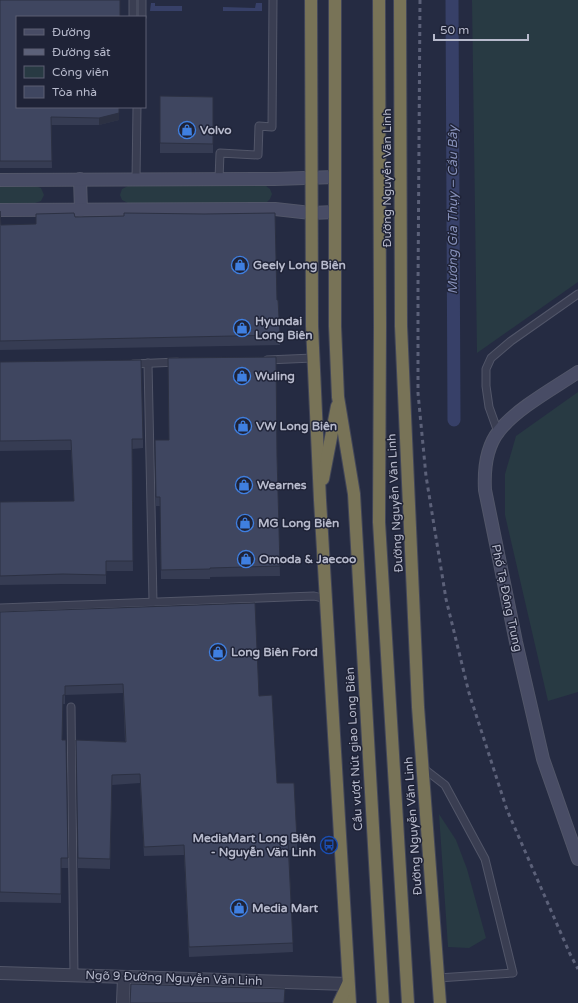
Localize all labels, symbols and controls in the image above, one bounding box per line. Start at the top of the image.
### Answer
legend [16,16,146,108]
scale bar [434,16,528,42]
text: 50 m [440,23,469,37]
text: Đường [52,25,91,39]
text: Đường sắt [52,45,111,59]
text: Công viên [52,65,109,79]
text: Tòa nhà [52,85,97,99]
street label: Đường Nguyễn Văn Linh [380,109,394,248]
shop icon: Volvo [177,120,197,140]
place label: Volvo [200,123,232,137]
water label: Mương Gia Thụy – Cầu Bây [445,124,461,294]
shop icon: Geely Long Biên [230,255,250,275]
place label: Geely Long Biên [253,258,346,273]
place label: Hyundai Long Biên [255,314,313,343]
shop icon: Hyundai Long Biên [232,318,252,338]
shop icon: Wuling [232,366,252,386]
place label: Wuling [255,369,295,384]
shop icon: VW Long Biên [233,416,253,436]
place label: VW Long Biên [256,419,337,434]
street label: Đường Nguyễn Văn Linh [384,433,406,573]
shop icon: Wearnes [234,475,254,495]
place label: Wearnes [257,478,307,492]
shop icon: MG Long Biên [235,513,255,533]
place label: MG Long Biên [258,516,339,531]
street label: Phố Tạ Đông Trung [489,543,525,653]
shop icon: Omoda & Jaecoo [236,549,256,569]
place label: Omoda & Jaecoo [259,552,356,566]
shop icon: Long Biên Ford [208,642,228,662]
place label: Long Biên Ford [231,645,318,660]
street label: Cầu vượt Nút giao Long Biên [343,667,365,831]
street label: Đường Nguyễn Văn Linh [401,756,425,896]
place label: MediaMart Long Biên - Nguyễn Văn Linh [192,831,316,860]
bus stop icon: MediaMart Long Biên - Nguyễn Văn Linh [319,835,339,855]
shop icon: Media Mart [229,898,249,918]
place label: Media Mart [252,901,319,915]
street label: Ngõ 9 Đường Nguyễn Văn Linh [85,968,263,988]

